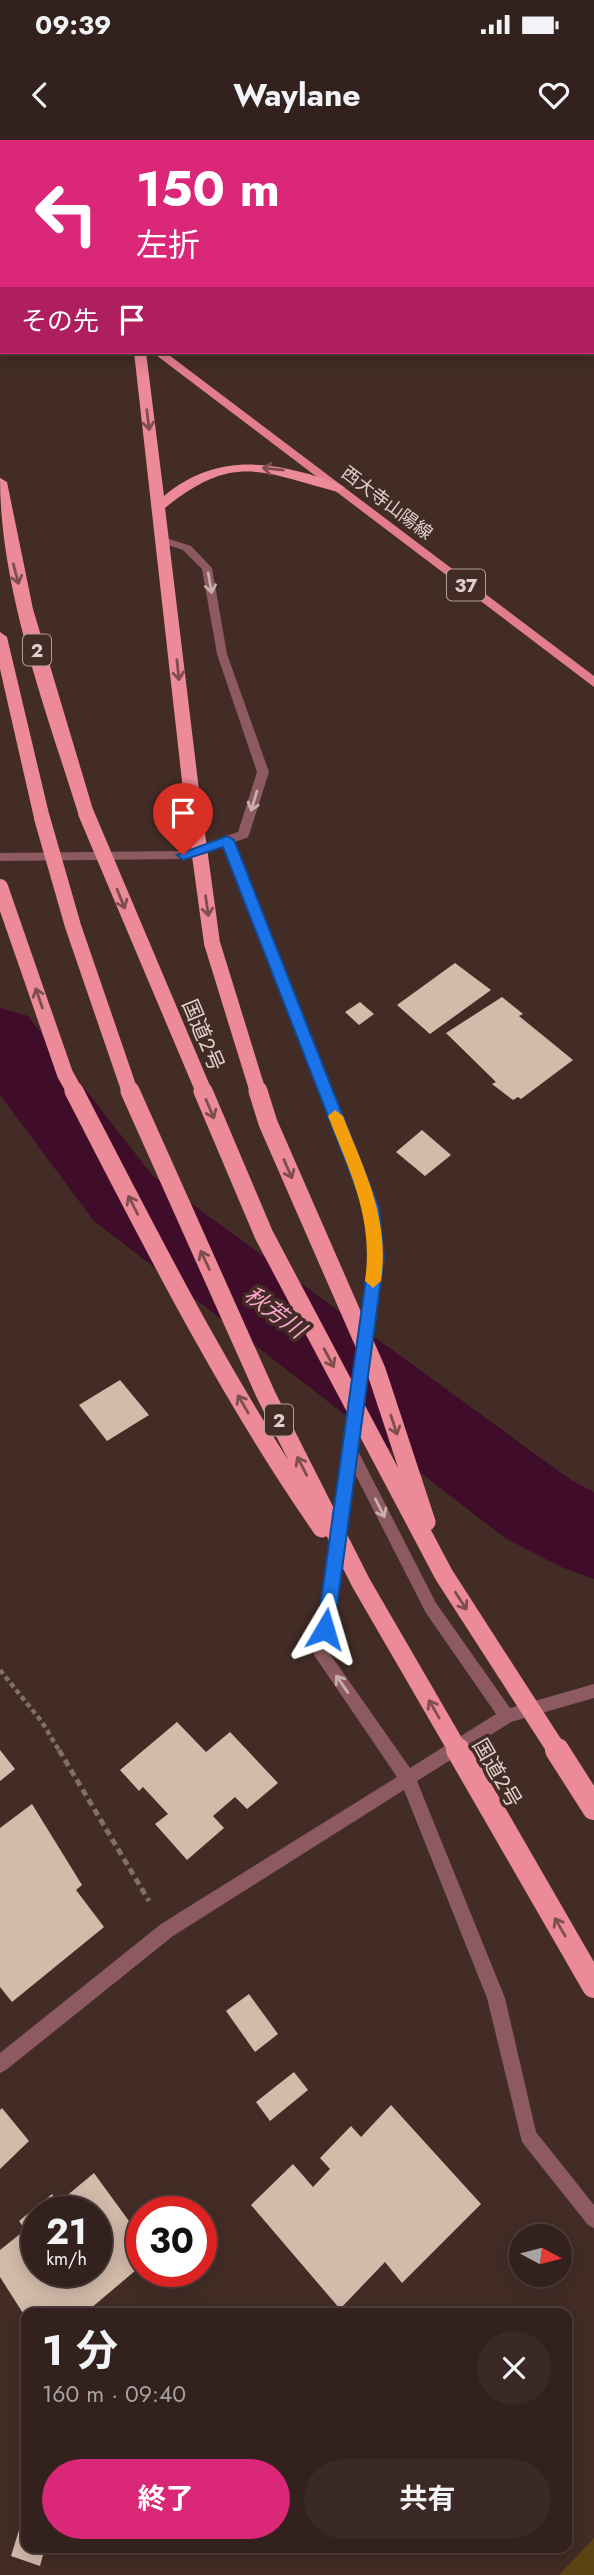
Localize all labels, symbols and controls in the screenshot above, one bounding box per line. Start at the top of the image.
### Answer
text: 09:39 [35,6,112,44]
text: Waylane [233,72,361,118]
icon: back [21,76,59,114]
icon: heart [535,76,573,114]
text: 150 m [136,154,280,224]
icon: left [21,168,112,259]
text: 左折 [136,222,200,268]
icon: arrive [113,301,151,339]
text: その先 [21,302,99,340]
one-way arrow [142,408,155,430]
street label: 西大寺山陽線 [336,460,438,546]
one-way arrow [262,462,284,475]
one-way arrow [10,562,23,585]
road number: 37 [447,570,485,600]
one-way arrow [203,571,217,594]
road number: 2 [23,635,51,666]
one-way arrow [171,658,184,681]
pin [153,783,213,855]
one-way arrow [246,790,259,812]
icon: arrive [164,794,202,832]
one-way arrow [116,888,129,910]
one-way arrow [200,894,213,917]
one-way arrow [32,987,45,1009]
street label: 国道2号 [175,995,231,1075]
one-way arrow [204,1098,217,1119]
one-way arrow [282,1158,295,1180]
one-way arrow [125,1195,139,1216]
one-way arrow [197,1250,211,1271]
water label: 秋芳川 [237,1278,315,1348]
one-way arrow [323,1347,337,1368]
one-way arrow [235,1394,249,1414]
road number: 2 [265,1404,293,1436]
one-way arrow [389,1413,401,1435]
one-way arrow [294,1456,308,1477]
one-way arrow [373,1498,387,1518]
one-way arrow [454,1591,468,1610]
position arrow [288,1592,362,1666]
one-way arrow [335,1675,349,1694]
one-way arrow [426,1699,440,1719]
street label: 国道2号 [465,1733,529,1813]
one-way arrow [553,1917,566,1938]
speed limit sign: 30 [126,2196,217,2287]
text: 21 [46,2207,87,2257]
north arrow [509,2224,572,2287]
map controls [509,2224,572,2287]
text: km/h [46,2246,87,2272]
text: 1 分 [42,2320,118,2381]
button: close [477,2331,551,2405]
text: 160 m · 09:40 [42,2377,186,2411]
button: 終了 [42,2459,290,2539]
button: 共有 [304,2459,551,2539]

